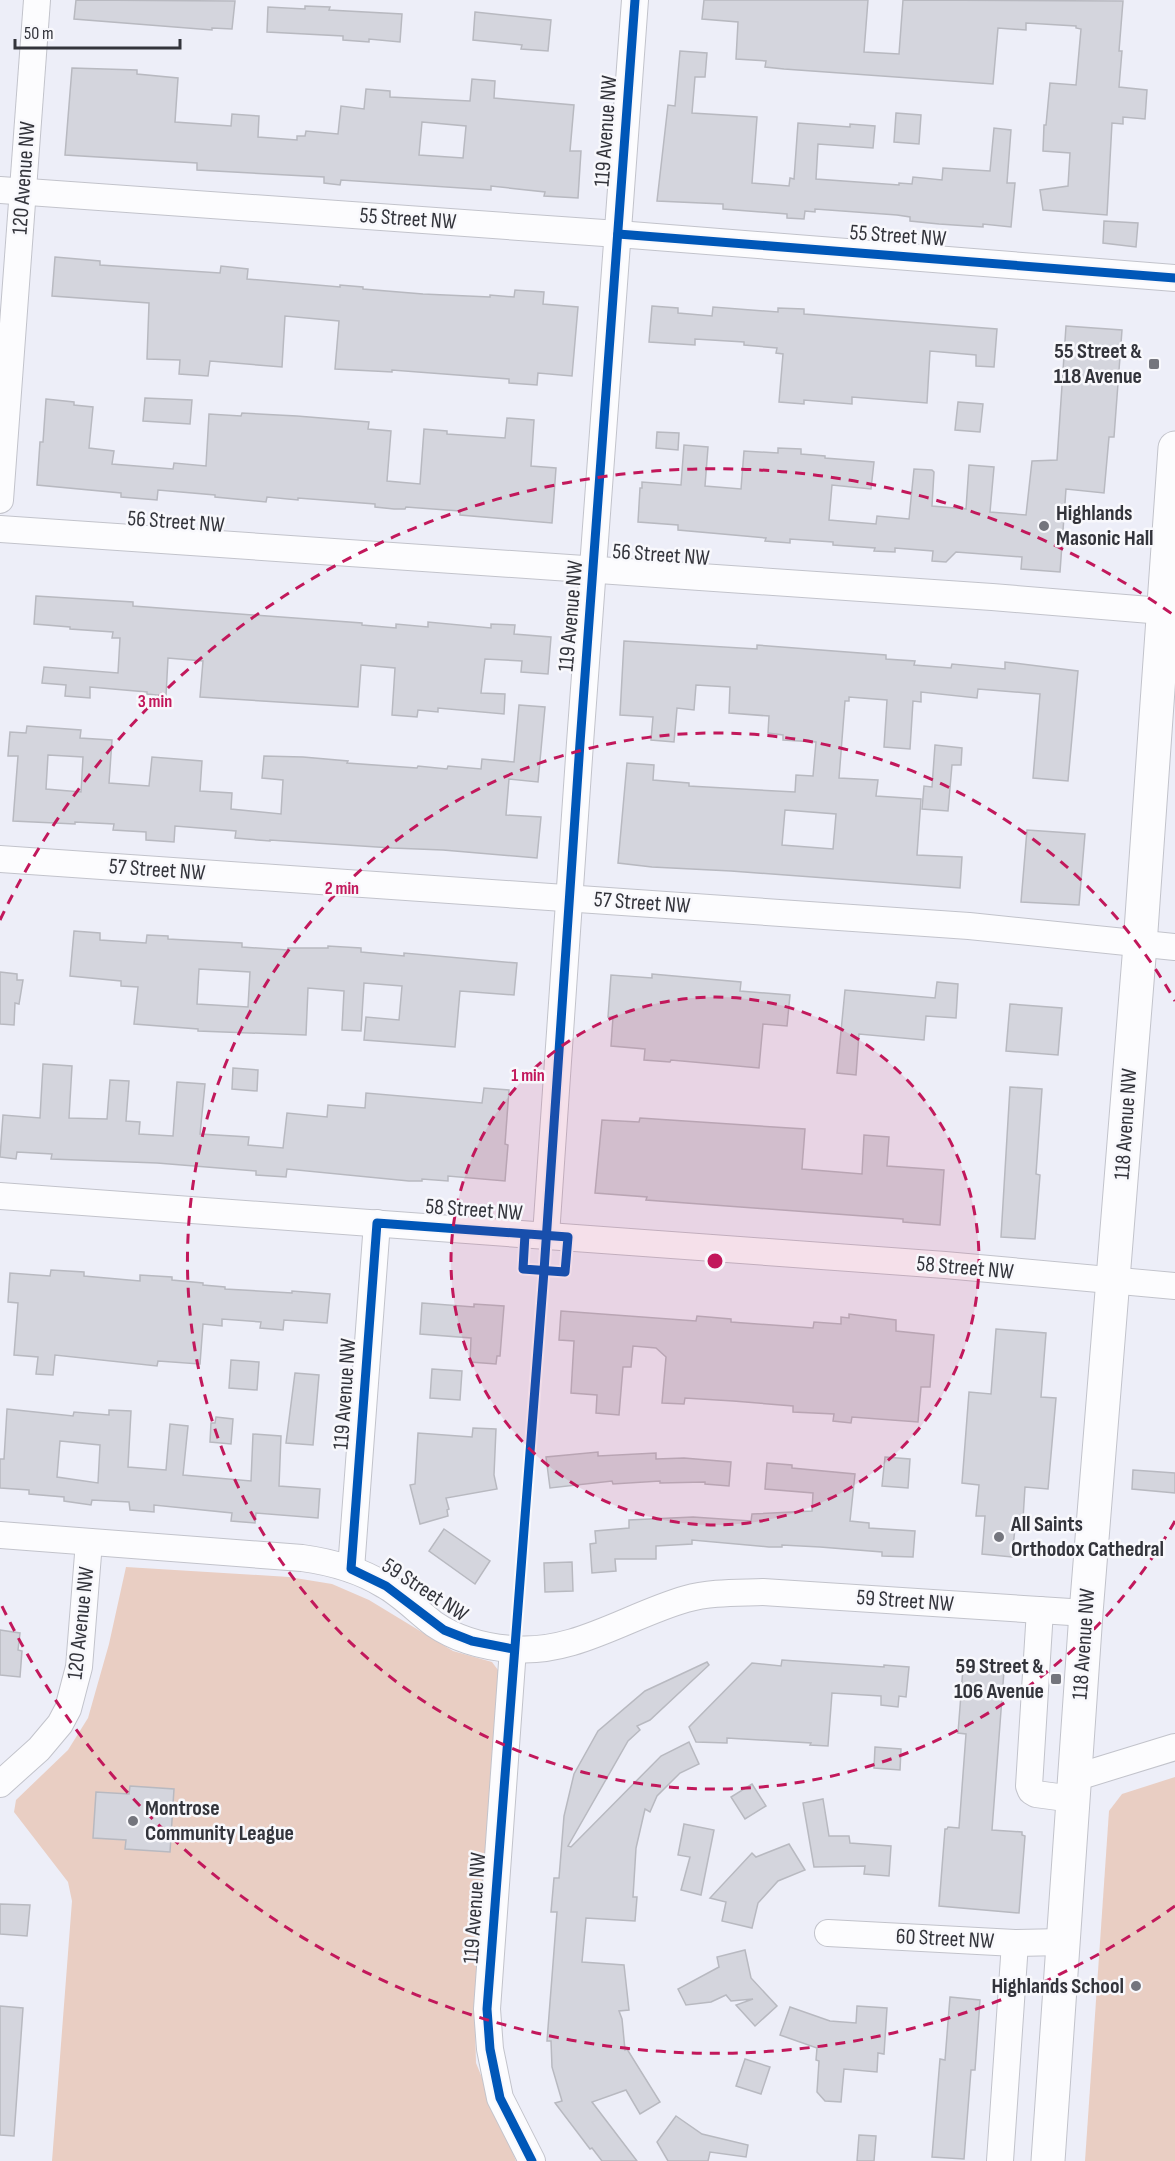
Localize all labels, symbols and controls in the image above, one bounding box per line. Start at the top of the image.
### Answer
scale bar [15,12,180,50]
text: 50 m [24,23,54,44]
street label: 119 Avenue NW [589,74,623,188]
street label: 120 Avenue NW [7,121,41,235]
street label: 55 Street NW [359,202,457,236]
street label: 55 Street NW [849,219,947,253]
place label: 55 Street & 118 Avenue [1054,338,1142,390]
marker: 55 Street & 118 Avenue [1147,357,1161,371]
place label: Highlands Masonic Hall [1056,500,1154,552]
street label: 56 Street NW [126,505,226,539]
marker: Highlands Masonic Hall [1037,519,1051,533]
street label: 56 Street NW [611,538,711,572]
street label: 119 Avenue NW [553,559,589,673]
text: 3 min [138,691,172,712]
street label: 57 Street NW [108,853,206,887]
text: 2 min [325,878,359,899]
street label: 57 Street NW [593,886,691,920]
text: 1 min [511,1065,545,1086]
street label: 118 Avenue NW [1109,1068,1143,1180]
street label: 58 Street NW [424,1193,524,1227]
street label: 58 Street NW [915,1250,1015,1286]
centre of rings [705,1251,725,1271]
street label: 119 Avenue NW [328,1337,362,1451]
place label: All Saints Orthodox Cathedral [1010,1511,1164,1563]
marker: All Saints Orthodox Cathedral [992,1530,1006,1544]
street label: 59 Street NW [377,1552,473,1628]
street label: 120 Avenue NW [62,1565,100,1681]
street label: 59 Street NW [855,1584,955,1618]
street label: 118 Avenue NW [1067,1588,1101,1700]
place label: 59 Street & 106 Avenue [954,1653,1044,1705]
marker: 59 Street & 106 Avenue [1049,1672,1063,1686]
place label: Montrose Community League [145,1795,294,1847]
marker: Montrose Community League [126,1814,140,1828]
street label: 119 Avenue NW [458,1851,492,1965]
street label: 60 Street NW [895,1923,995,1955]
place label: Highlands School [991,1973,1124,2000]
marker: Highlands School [1129,1979,1143,1993]

